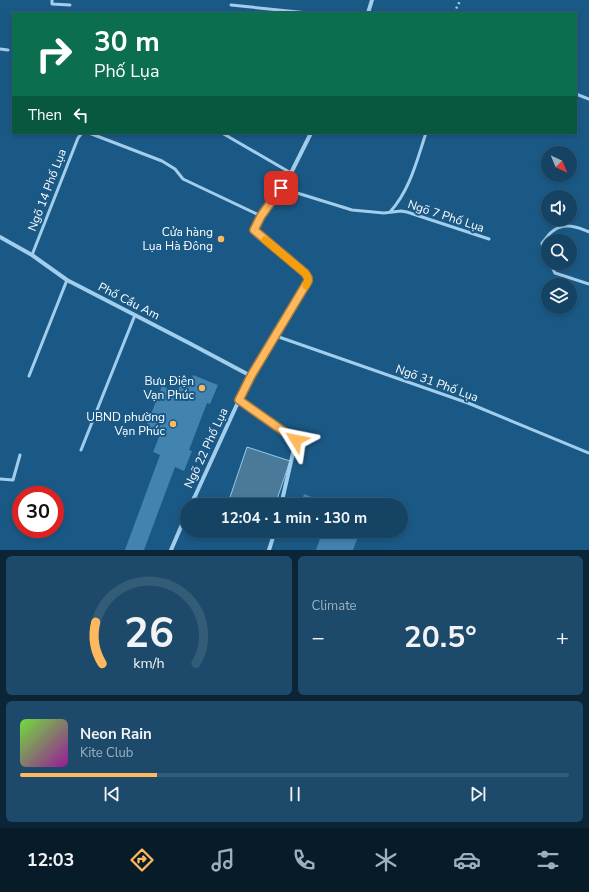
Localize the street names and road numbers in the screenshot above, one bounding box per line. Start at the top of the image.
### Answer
street label: Ngõ 14 Phố Lụa [24,147,70,233]
street label: Ngõ 7 Phố Lụa [406,196,486,236]
street label: Phố Cầu Am [95,279,163,323]
street label: Ngõ 31 Phố Lụa [393,361,481,405]
street label: Ngõ 22 Phố Lụa [180,405,232,491]

